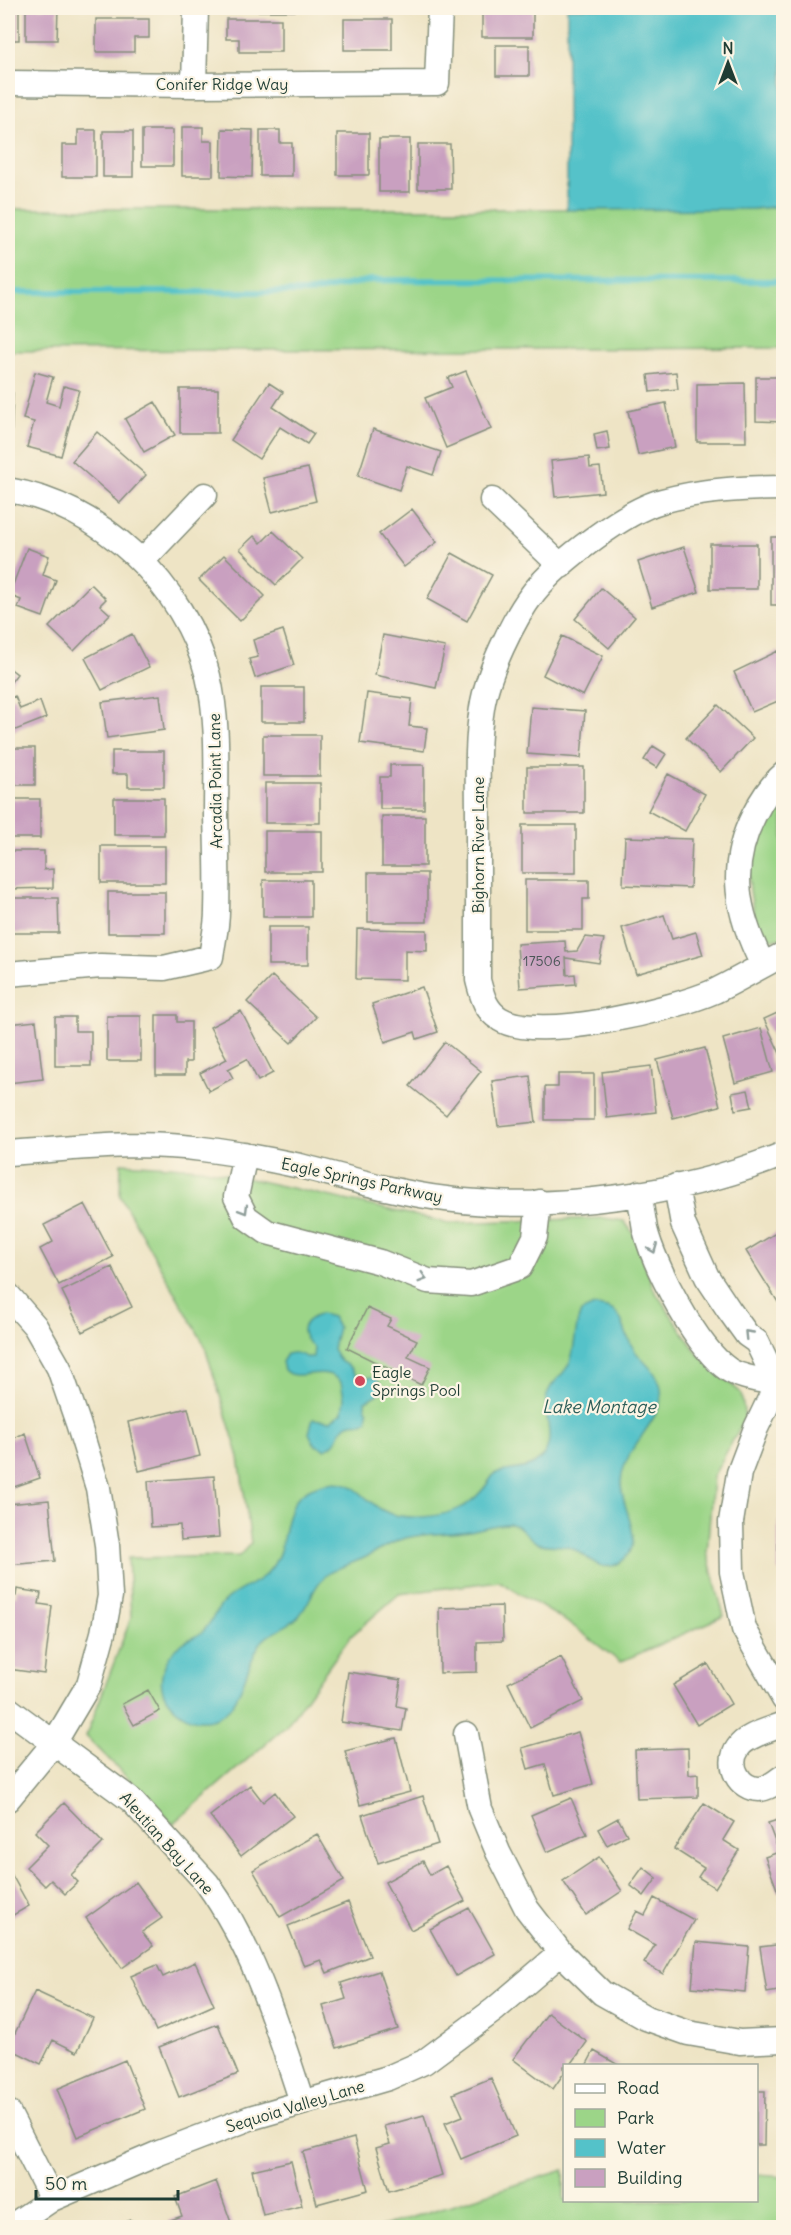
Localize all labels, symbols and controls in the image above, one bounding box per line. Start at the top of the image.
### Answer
north arrow [698,33,758,93]
text: N [722,38,734,58]
street label: Conifer Ridge Way [156,74,288,94]
street label: Arcadia Point Lane [204,713,226,849]
street label: Bighorn River Lane [468,777,488,913]
house number: 17506 [523,952,561,970]
street label: Eagle Springs Parkway [280,1153,444,1207]
one-way arrow [237,1204,248,1215]
one-way arrow [646,1243,658,1254]
one-way arrow [417,1271,428,1283]
one-way arrow [745,1330,756,1341]
place label: Eagle Springs Pool [372,1362,460,1400]
marker: Eagle Springs Pool [353,1374,367,1388]
water label: Lake Montage [542,1395,657,1418]
street label: Aleutian Bay Lane [116,1788,218,1898]
legend [563,2064,758,2202]
street label: Sequoia Valley Lane [223,2075,367,2137]
text: Road [617,2076,660,2099]
text: Park [617,2106,654,2129]
text: Water [617,2136,667,2159]
scale bar [36,2163,178,2201]
text: Building [617,2166,682,2189]
text: 50 m [45,2172,87,2195]

